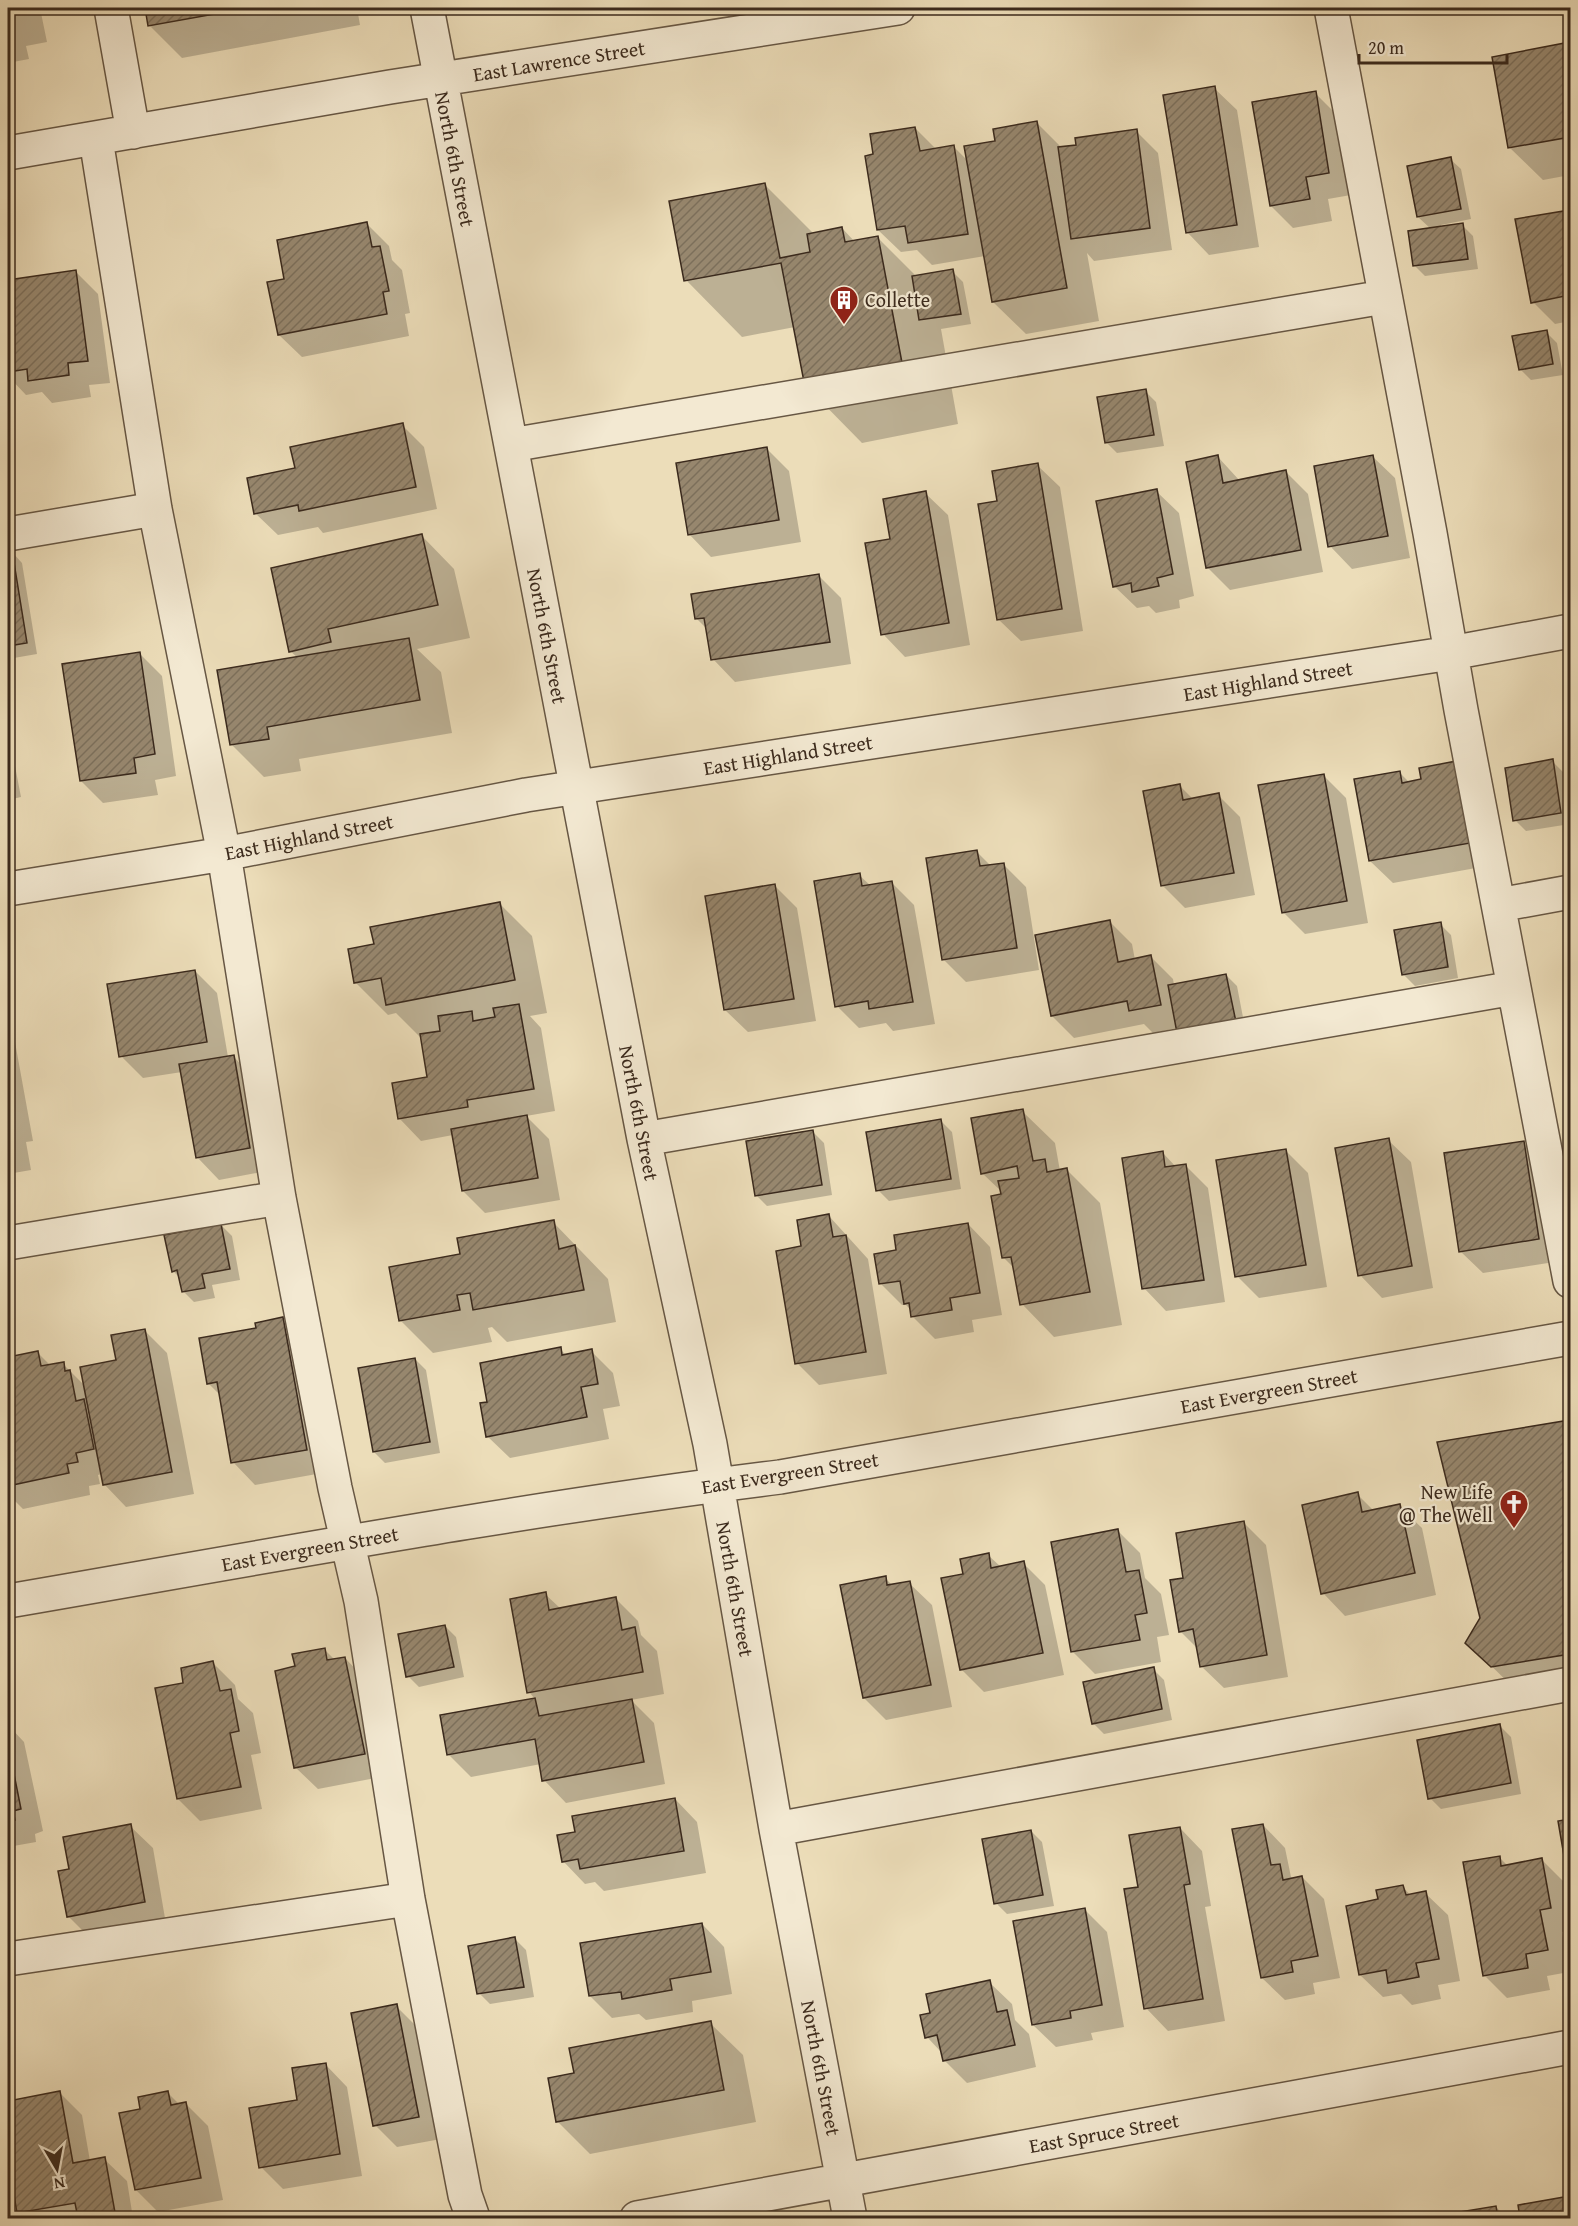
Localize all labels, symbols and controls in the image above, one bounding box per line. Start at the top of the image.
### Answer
scale bar [1359,27,1508,65]
street label: East Lawrence Street [471,33,647,88]
text: 20 m [1368,34,1404,61]
street label: North 6th Street [428,89,483,229]
building icon: Collette [828,284,860,326]
place label: Collette [865,285,930,314]
street label: North 6th Street [520,566,575,706]
street label: East Highland Street [1181,653,1355,708]
street label: East Highland Street [701,727,875,782]
street label: East Highland Street [222,806,396,867]
street label: North 6th Street [612,1043,667,1183]
street label: East Evergreen Street [1178,1361,1360,1420]
street label: East Evergreen Street [699,1444,881,1501]
place label: New Life @ The Well [1399,1477,1493,1529]
church icon: New Life @ The Well [1498,1488,1530,1530]
street label: East Evergreen Street [219,1519,401,1578]
street label: North 6th Street [709,1519,762,1659]
street label: North 6th Street [794,1998,849,2138]
street label: East Spruce Street [1027,2105,1181,2160]
north arrow [27,2139,87,2199]
text: N [52,2171,67,2197]

